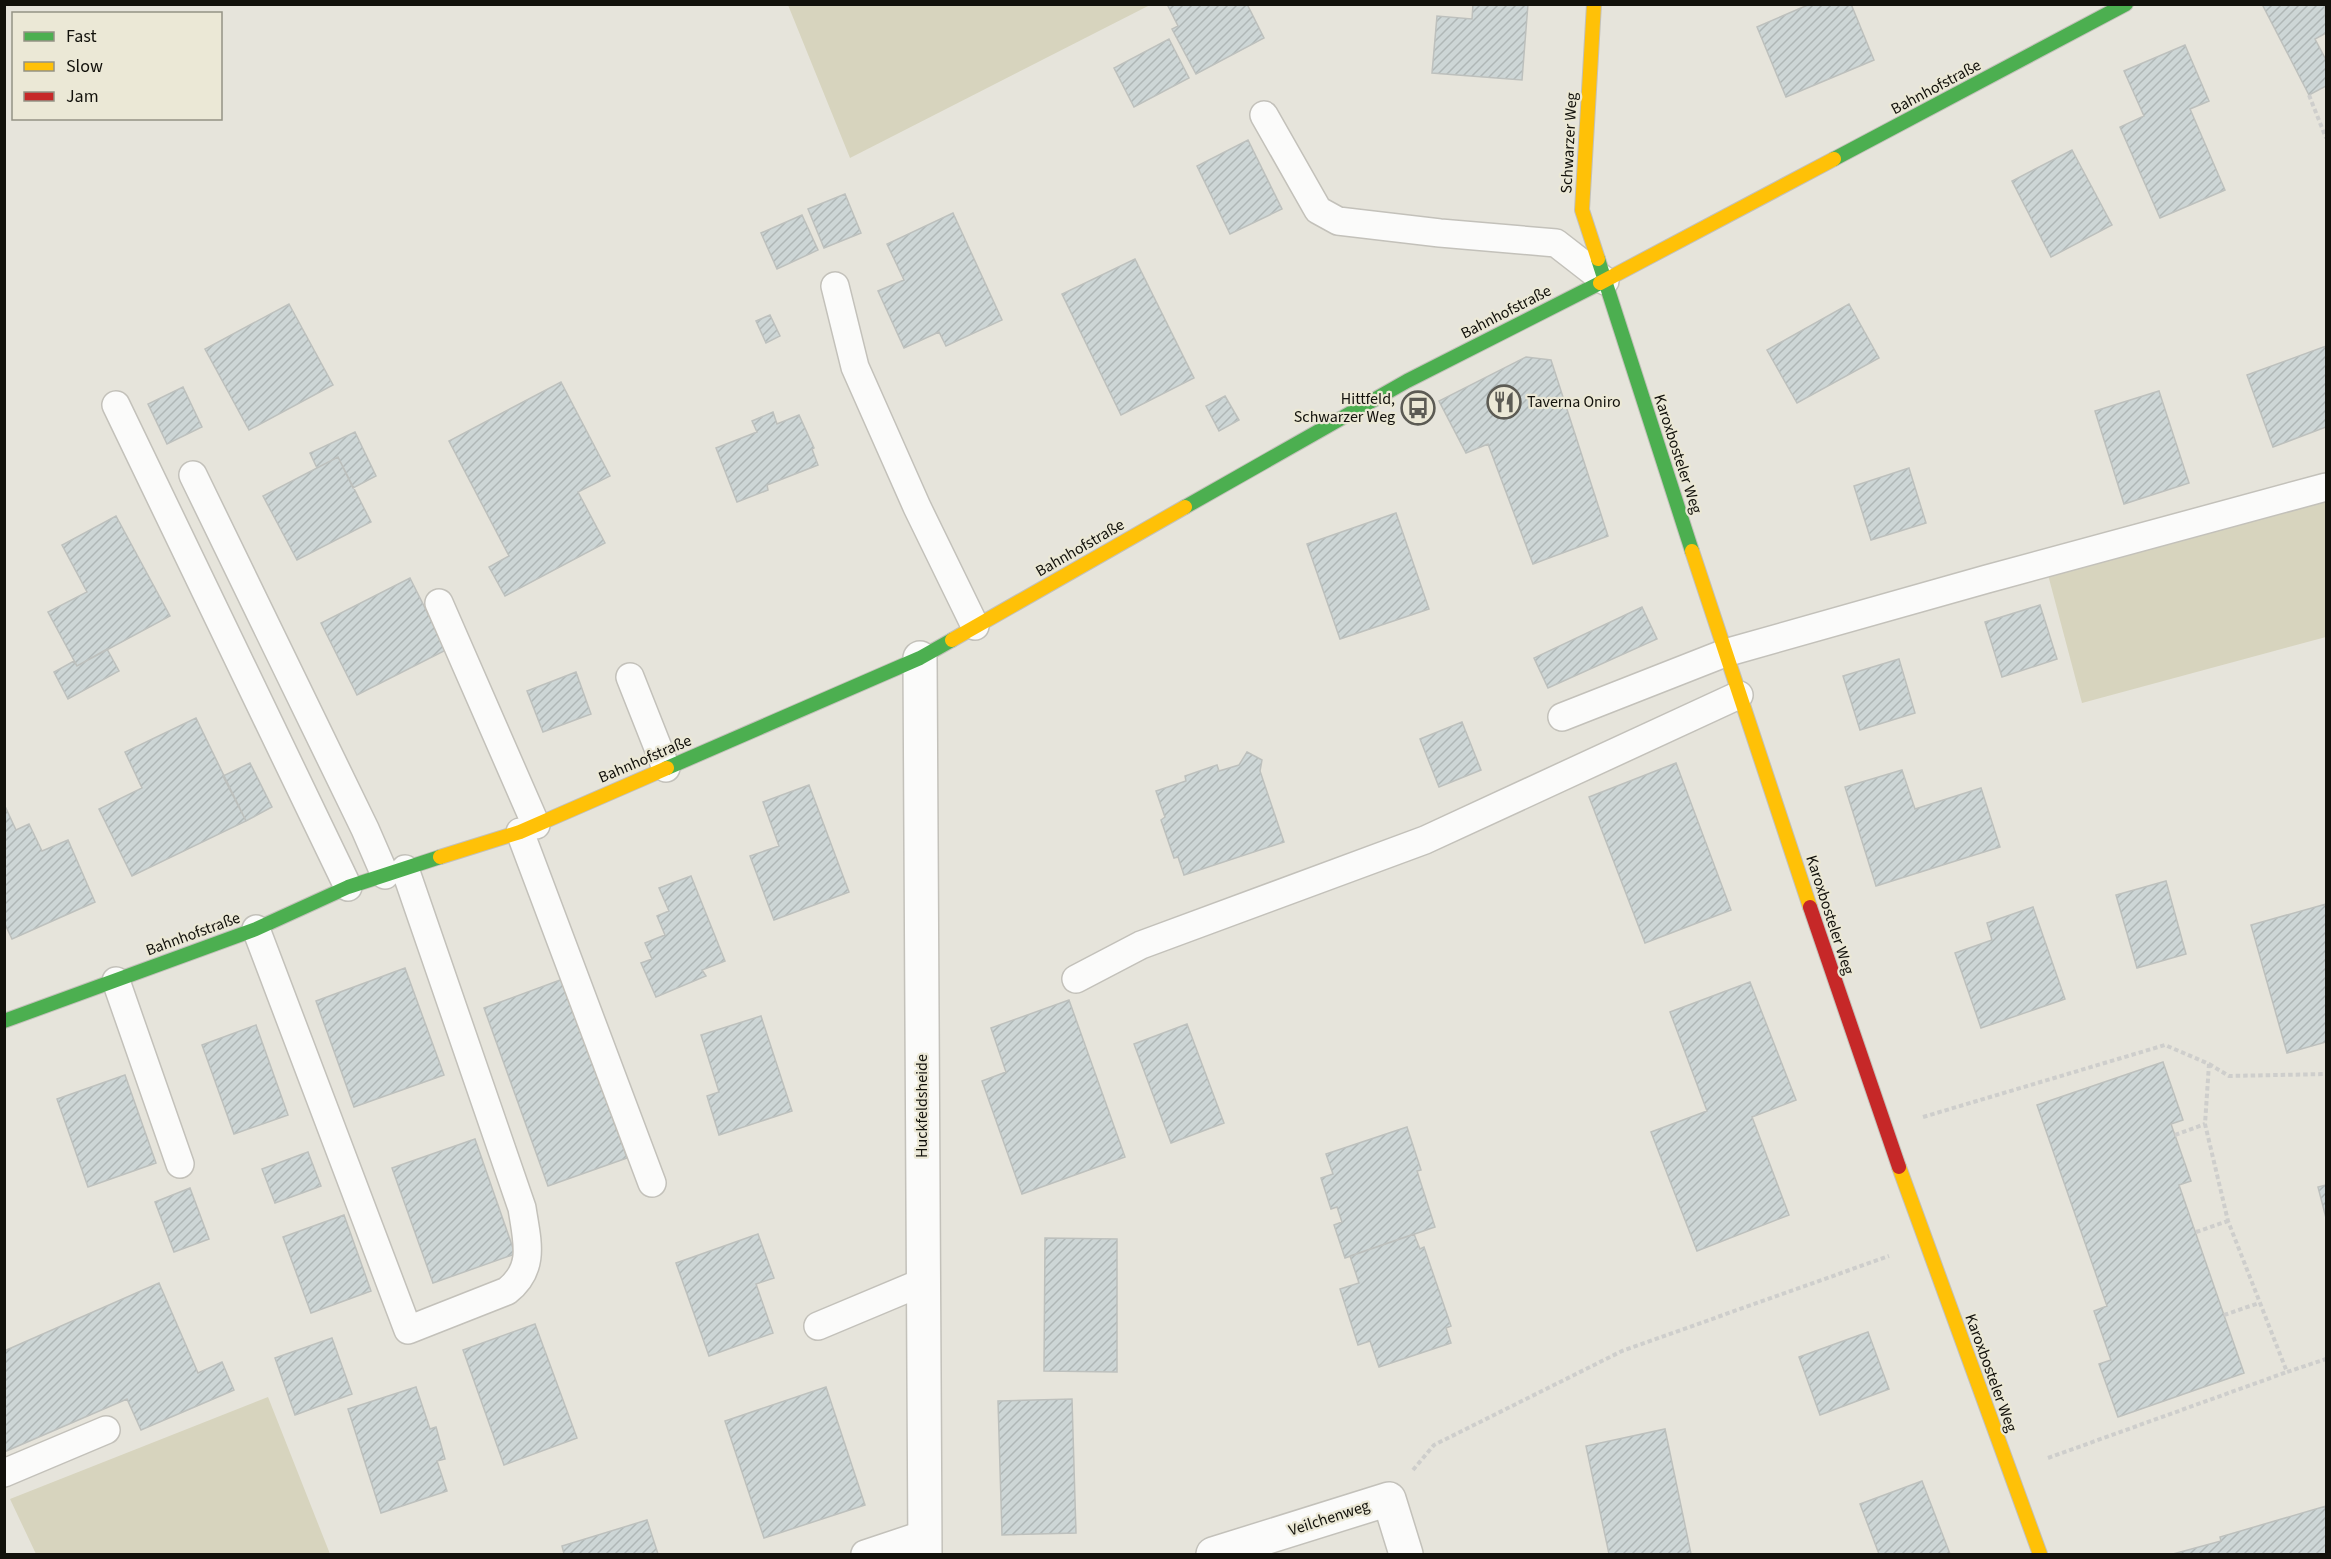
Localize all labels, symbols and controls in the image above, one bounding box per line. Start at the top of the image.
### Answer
legend [12,12,222,120]
text: Fast [66,24,97,49]
text: Slow [66,54,103,79]
street label: Bahnhofstraße [1887,54,1985,120]
text: Jam [66,84,99,109]
street label: Schwarzer Weg [1555,92,1583,194]
street label: Bahnhofstraße [1457,280,1555,344]
restaurant icon: Taverna Oniro [1486,384,1522,420]
place label: Hittfeld, Schwarzer Weg [1294,388,1395,428]
bus stop icon: Hittfeld, Schwarzer Weg [1400,390,1436,426]
place label: Taverna Oniro [1527,391,1621,413]
street label: Karoxbosteler Weg [1648,391,1708,517]
street label: Bahnhofstraße [1032,514,1128,582]
street label: Bahnhofstraße [595,729,695,788]
street label: Karoxbosteler Weg [1800,852,1860,978]
street label: Bahnhofstraße [143,907,243,961]
street label: Huckfeldsheide [911,1054,933,1158]
street label: Karoxbosteler Weg [1959,1311,2023,1435]
street label: Veilchenweg [1286,1495,1372,1541]

